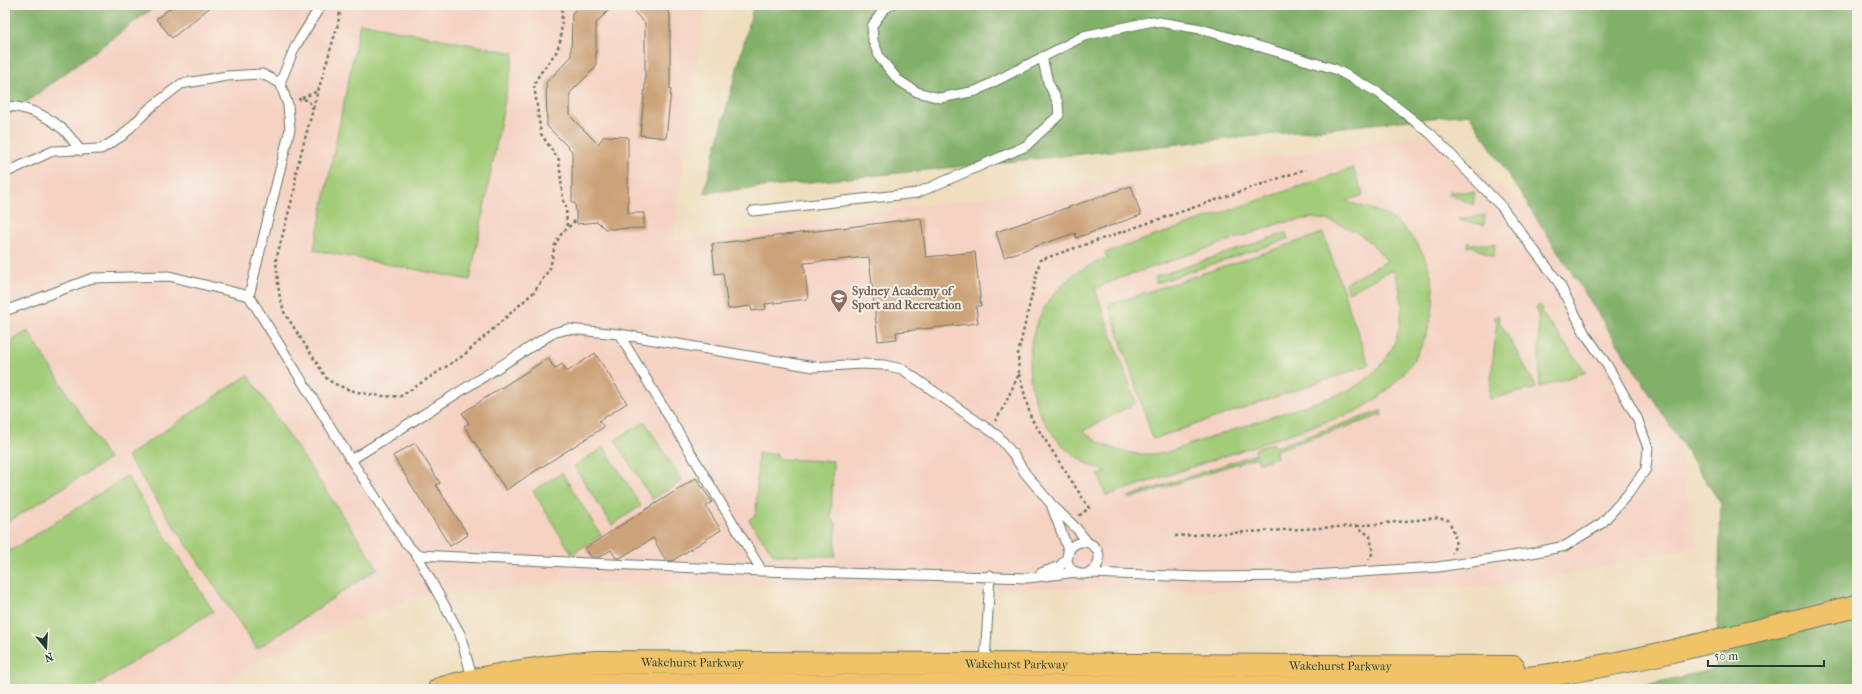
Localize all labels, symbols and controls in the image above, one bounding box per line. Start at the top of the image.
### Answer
place label: Sydney Academy of Sport and Recreation [852,284,962,313]
school or university icon: Sydney Academy of Sport and Recreation [829,288,849,313]
north arrow [26,628,66,668]
scale bar [1708,642,1824,668]
text: 50 m [1714,649,1738,663]
text: N [42,650,55,665]
street label: Wakehurst Parkway [640,655,744,670]
street label: Wakehurst Parkway [964,657,1068,672]
street label: Wakehurst Parkway [1288,659,1392,673]

